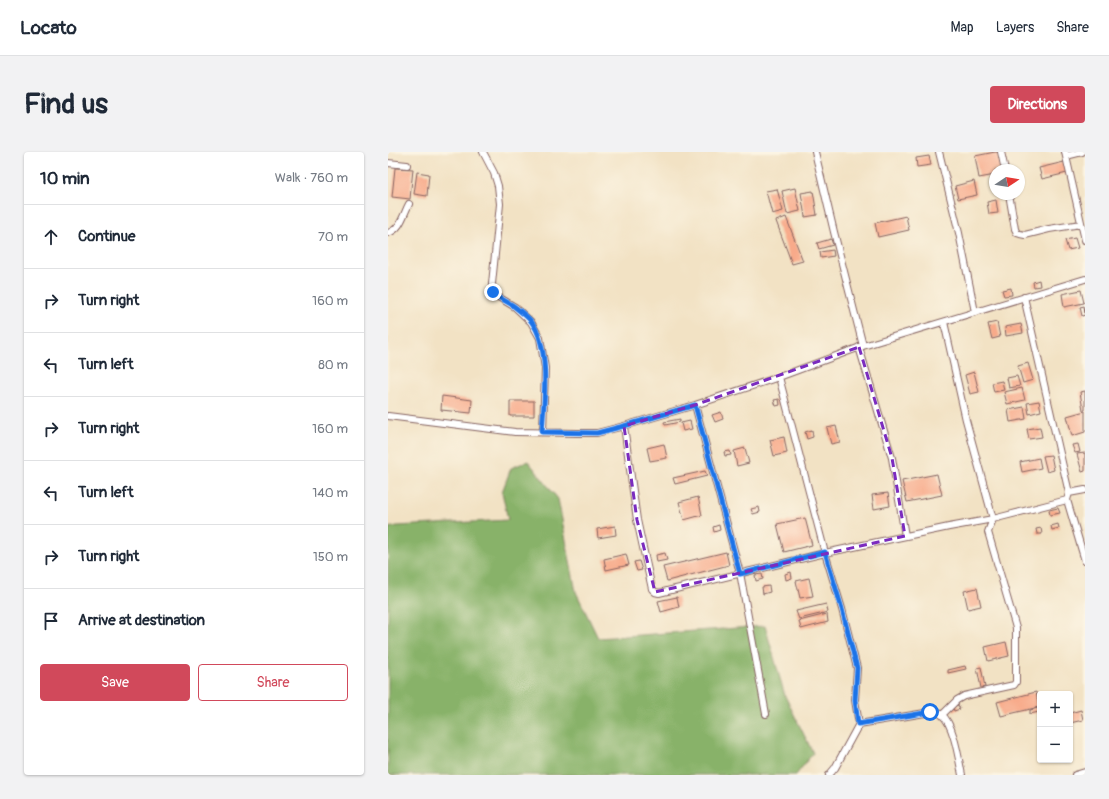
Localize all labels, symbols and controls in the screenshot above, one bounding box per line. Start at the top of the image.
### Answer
text: Locato [20,16,77,40]
text: Map [951,19,974,36]
text: Layers [996,19,1034,36]
text: Share [1056,19,1089,36]
button: Directions [990,86,1085,123]
text: Find us [24,87,108,122]
north arrow [989,164,1025,200]
text: 10 min [40,168,90,189]
text: Walk · 760 m [275,170,348,186]
icon: ahead [40,226,62,248]
text: Continue [78,227,136,246]
text: 70 m [318,229,348,245]
route end [484,283,502,301]
icon: right [40,290,62,312]
text: Turn right [78,291,139,310]
text: 160 m [312,293,348,309]
icon: left [40,354,62,376]
text: Turn left [78,355,134,374]
text: 80 m [318,357,348,373]
icon: right [40,418,62,440]
text: Turn right [78,419,139,438]
text: 160 m [312,421,348,437]
icon: left [40,482,62,504]
text: Turn left [78,483,134,502]
text: 140 m [312,485,348,501]
icon: right [40,546,62,568]
text: Turn right [78,547,139,566]
text: 150 m [313,549,348,565]
icon: arrive [40,610,62,632]
text: Arrive at destination [78,611,205,630]
button: Save [40,664,190,701]
button: Share [198,664,348,701]
map controls [1037,691,1073,763]
button: + [1037,691,1073,727]
route start [921,703,939,721]
button: − [1037,727,1073,763]

